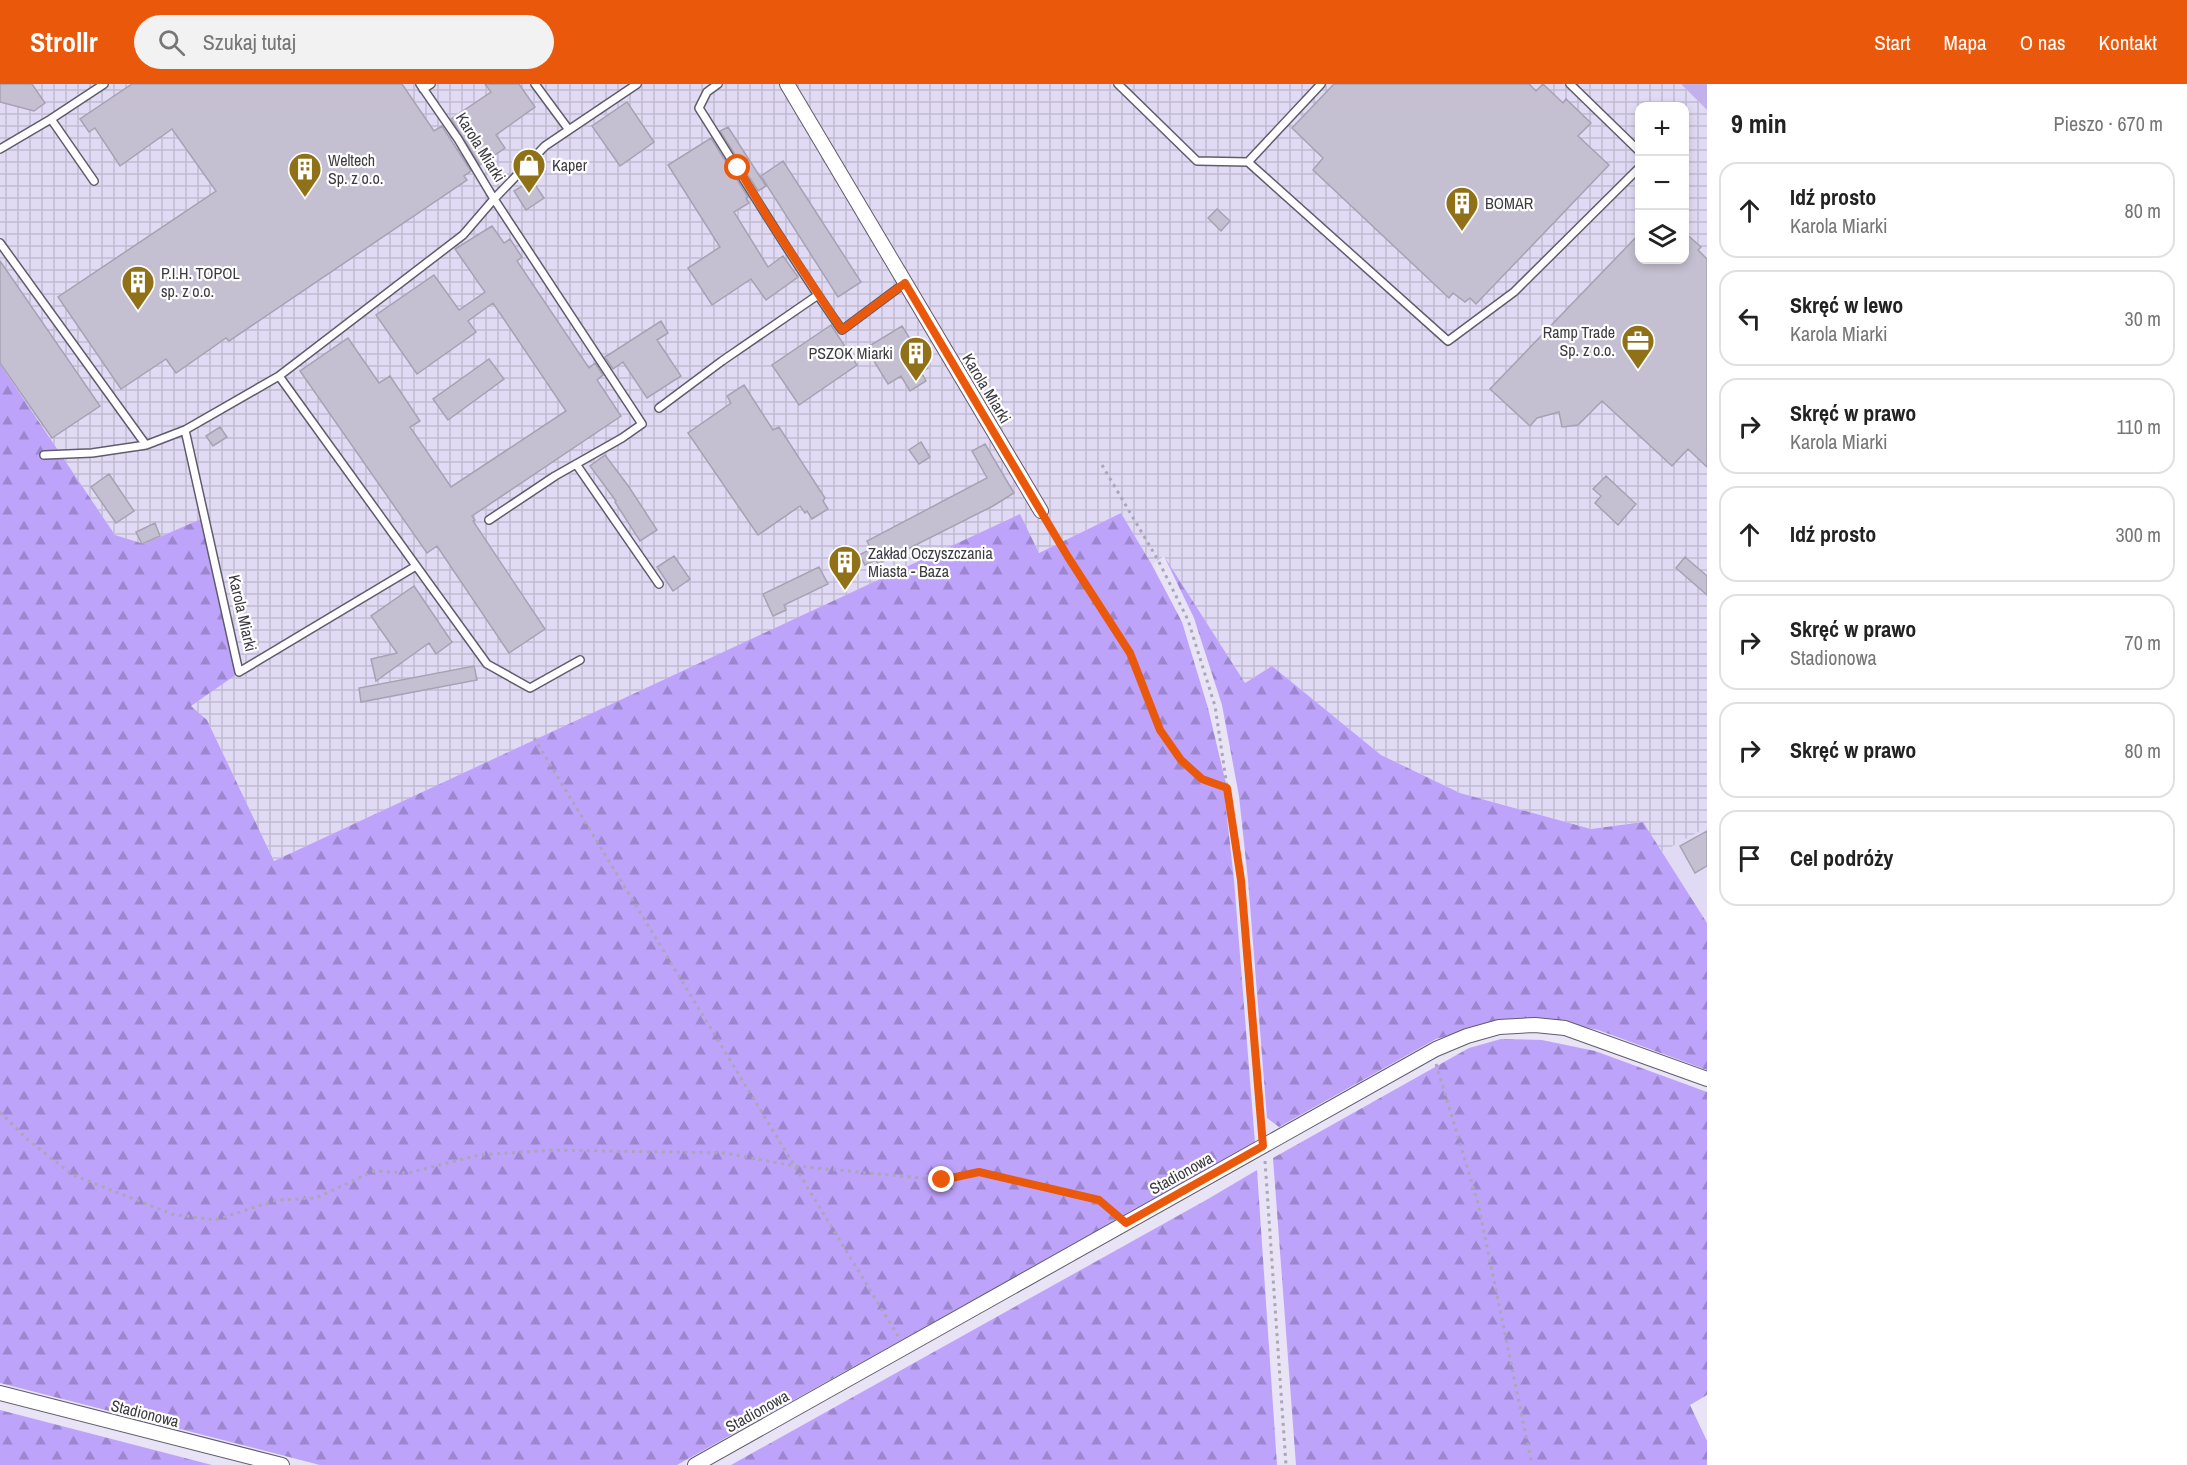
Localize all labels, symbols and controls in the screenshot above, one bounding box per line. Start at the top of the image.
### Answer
search box [134,15,554,69]
text: Strollr [30,23,98,61]
icon: search [155,26,188,59]
text: Szukaj tutaj [203,27,296,57]
text: Start [1874,28,1911,57]
text: Mapa [1944,28,1987,57]
text: O nas [2020,28,2066,57]
text: Kontakt [2099,28,2157,57]
map controls [1635,102,1689,264]
button: + [1635,102,1689,156]
text: 9 min [1731,106,1787,141]
street label: Karola Miarki [451,108,511,186]
text: Pieszo · 670 m [2054,110,2163,137]
shop icon: Kaper [511,147,547,194]
place label: Weltech Sp. z o.o. [328,149,383,189]
building icon: Weltech Sp. z o.o. [287,151,323,198]
place label: Kaper [552,154,588,176]
route start [724,154,750,180]
button: − [1635,156,1689,210]
text: Idź prosto [1790,182,1876,212]
building icon: BOMAR [1444,185,1480,232]
place label: BOMAR [1485,192,1534,214]
icon: ahead [1733,194,1766,227]
text: 80 m [2125,197,2161,224]
button: layers [1635,210,1689,264]
text: Karola Miarki [1790,212,1888,239]
place label: P.I.H. TOPOL sp. z o.o. [161,262,241,302]
building icon: P.I.H. TOPOL sp. z o.o. [120,264,156,311]
text: Skręć w lewo [1790,290,1903,320]
icon: left [1733,302,1766,335]
text: 30 m [2125,305,2161,332]
text: Karola Miarki [1790,320,1888,347]
place label: Ramp Trade Sp. z o.o. [1543,321,1615,361]
office icon: Ramp Trade Sp. z o.o. [1620,323,1656,370]
building icon: PSZOK Miarki [898,335,934,382]
place label: PSZOK Miarki [808,342,893,364]
street label: Karola Miarki [957,349,1017,427]
text: Skręć w prawo [1790,398,1916,428]
icon: right [1733,410,1766,443]
text: 110 m [2117,413,2161,440]
text: Karola Miarki [1790,428,1888,455]
icon: ahead [1733,518,1766,551]
text: Idź prosto [1790,519,1876,549]
text: 300 m [2115,521,2161,548]
place label: Zakład Oczyszczania Miasta - Baza [868,542,993,582]
building icon: Zakład Oczyszczania Miasta - Baza [827,544,863,591]
street label: Karola Miarki [224,573,262,653]
text: Skręć w prawo [1790,614,1916,644]
icon: right [1733,626,1766,659]
text: 70 m [2125,629,2161,656]
text: Stadionowa [1790,644,1877,671]
icon: right [1733,734,1766,767]
text: Skręć w prawo [1790,735,1916,765]
text: 80 m [2125,737,2161,764]
icon: arrive [1733,842,1766,875]
text: Cel podróży [1790,843,1893,873]
street label: Stadionowa [1145,1146,1217,1199]
route end [928,1166,954,1192]
street label: Stadionowa [721,1384,793,1437]
street label: Stadionowa [109,1394,182,1432]

